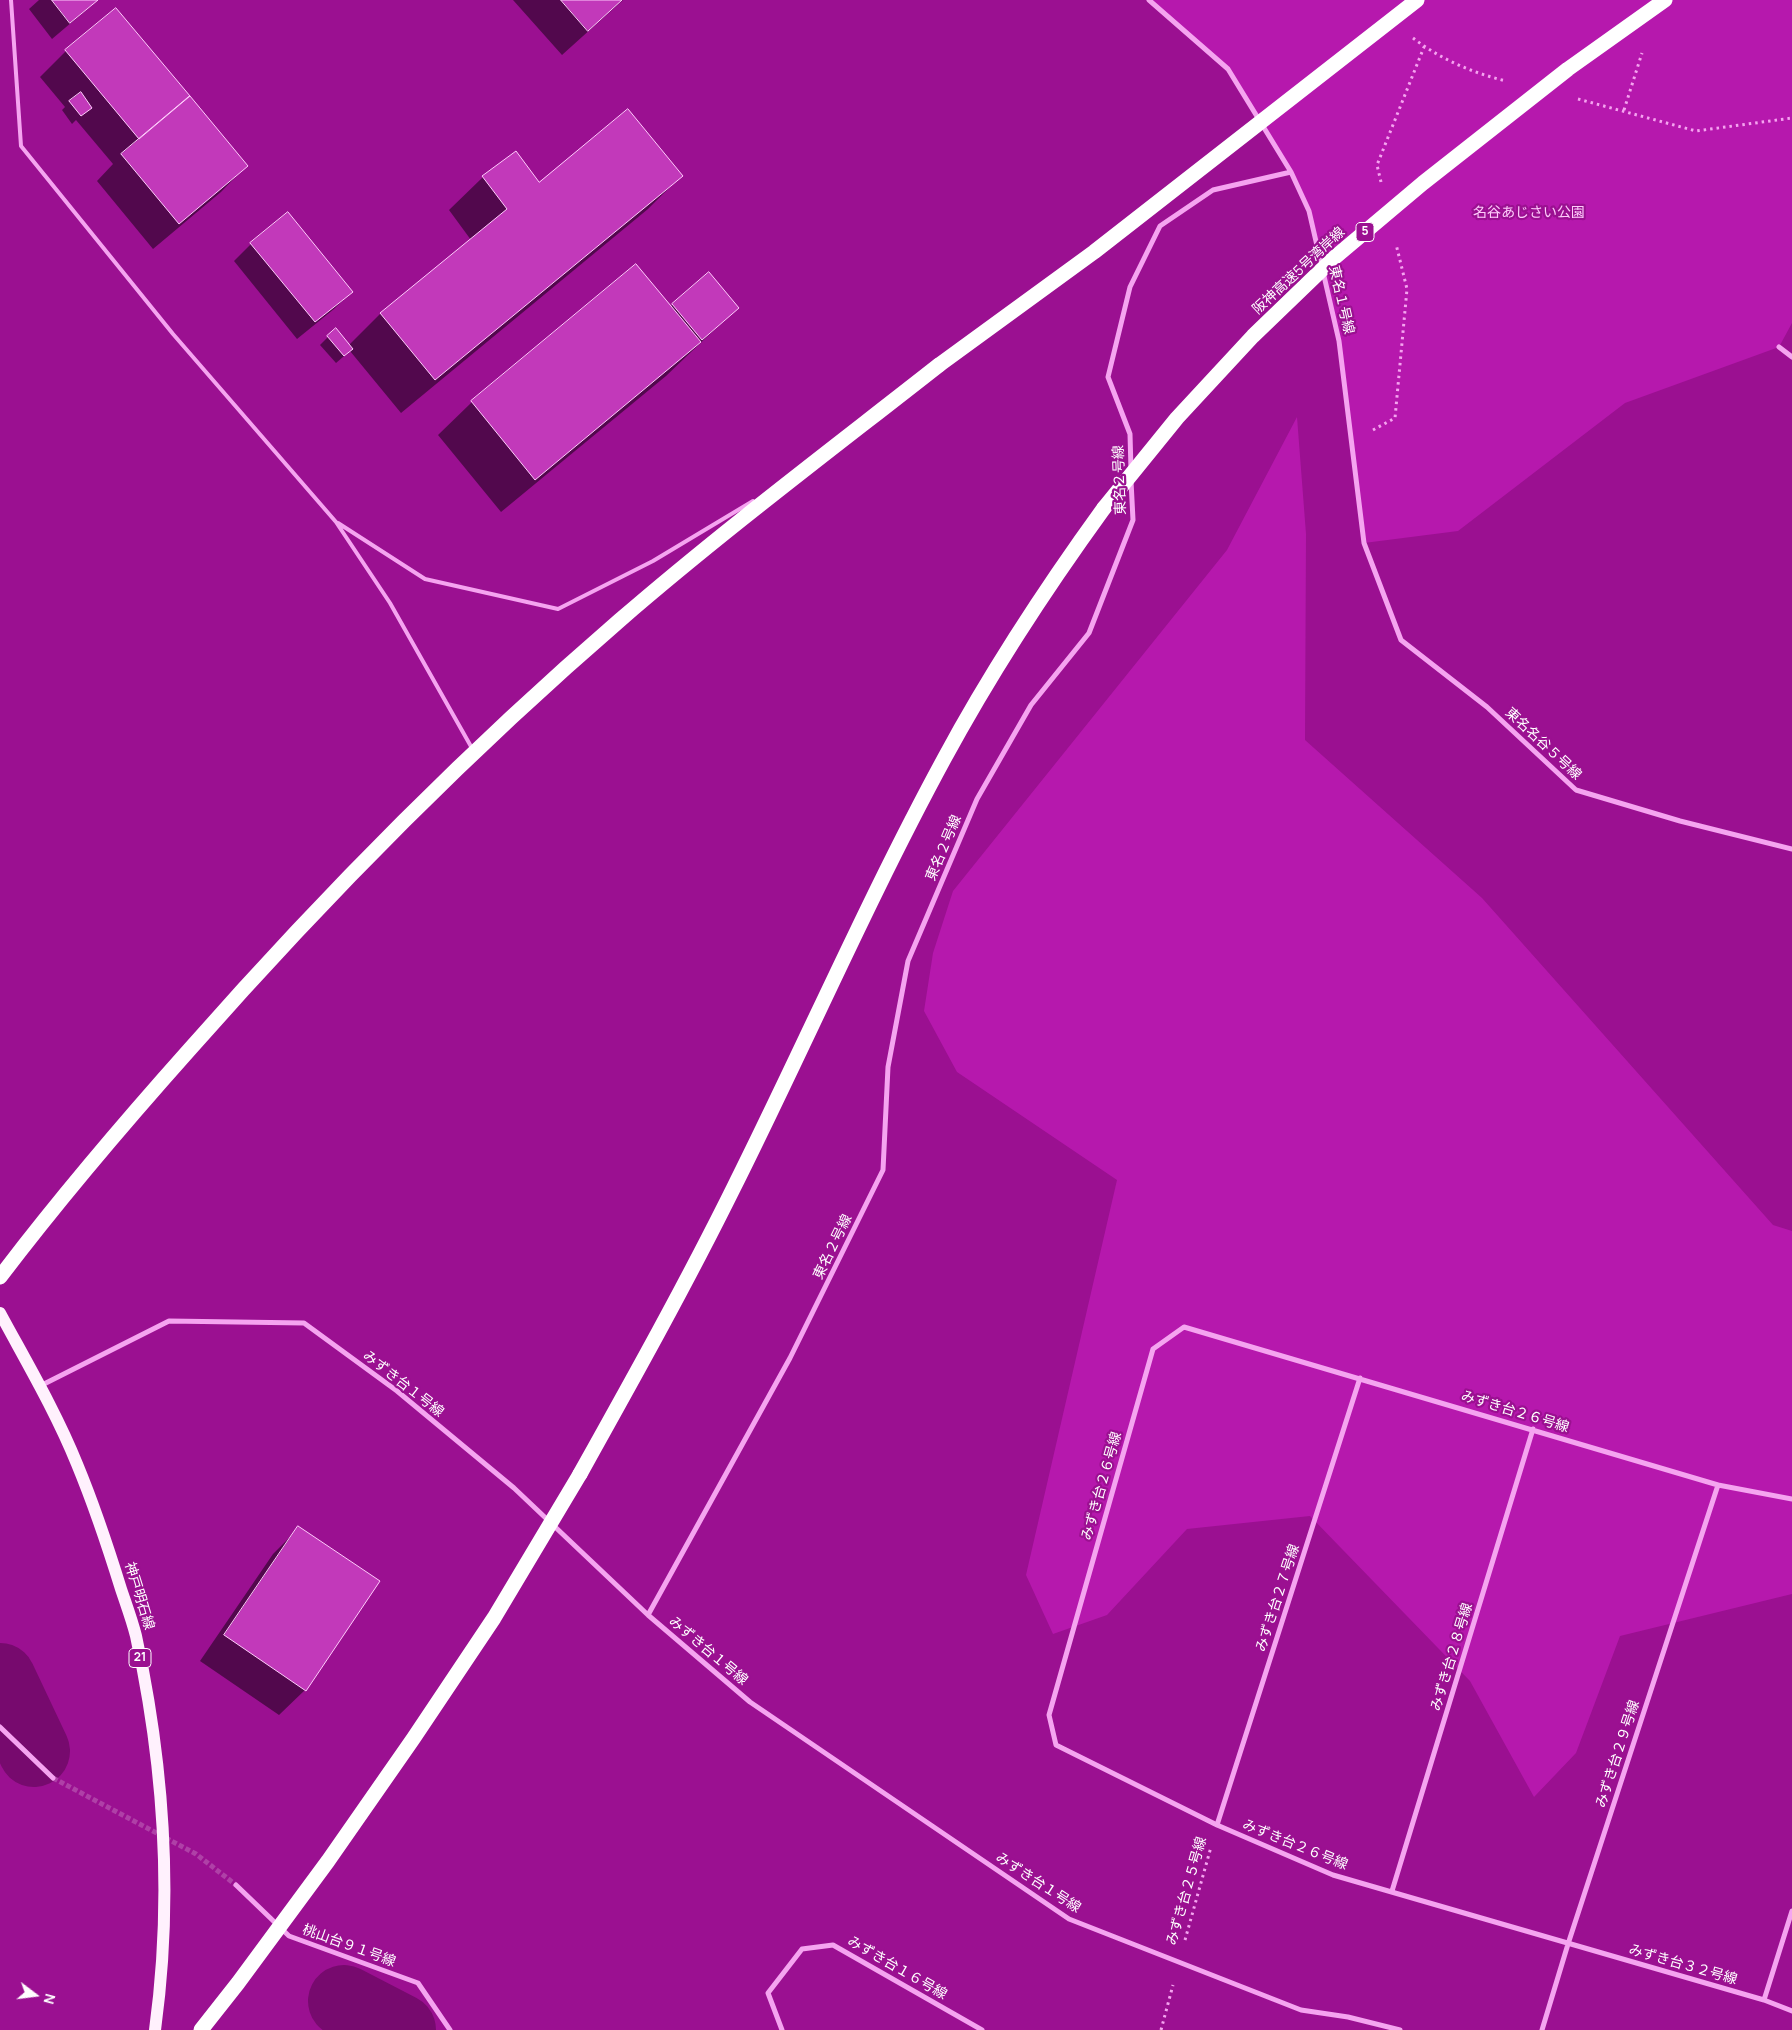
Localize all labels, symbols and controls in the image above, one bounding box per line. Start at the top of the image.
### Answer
park label: 名谷あじさい公園 [1473,205,1585,221]
road number: 5 [1356,222,1374,242]
street label: 阪神高速5号湾岸線 [1249,224,1349,318]
street label: 東名１号線 [1325,264,1357,336]
street label: 東名２号線 [1110,445,1130,515]
street label: 東名名谷５号線 [1501,704,1585,784]
street label: 東名２号線 [923,813,965,883]
street label: 東名２号線 [810,1212,856,1282]
street label: みずき台１号線 [359,1347,447,1421]
street label: みずき台２６号線 [1459,1388,1571,1436]
street label: みずき台２６号線 [1078,1430,1126,1542]
street label: みずき台２７号線 [1253,1542,1303,1654]
street label: 神戸明石線 [121,1560,157,1632]
street label: みずき台２８号線 [1428,1601,1476,1713]
street label: みずき台１号線 [665,1613,751,1689]
road number: 21 [129,1649,151,1668]
street label: みずき台２９号線 [1593,1698,1643,1810]
street label: みずき台２６号線 [1240,1816,1350,1874]
street label: みずき台２５号線 [1163,1835,1211,1947]
street label: みずき台１号線 [992,1849,1084,1917]
street label: 桃山台９１号線 [300,1921,398,1971]
street label: みずき台１６号線 [844,1933,950,2003]
street label: みずき台３２号線 [1627,1941,1739,1989]
north arrow [10,1970,60,2020]
text: N [39,1992,60,2006]

